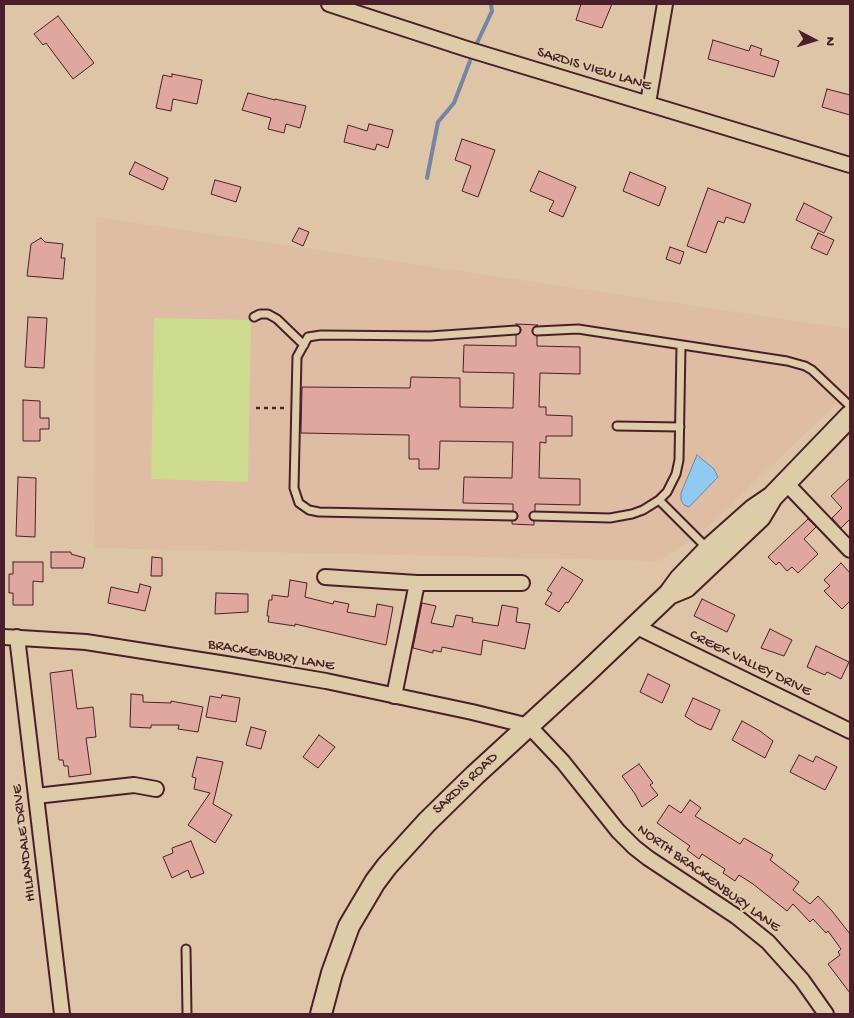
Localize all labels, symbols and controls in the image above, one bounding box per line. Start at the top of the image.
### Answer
north arrow [789,15,839,65]
text: N [821,36,838,47]
street label: SARDIS VIEW LANE [535,44,653,96]
street label: CREEK VALLEY DRIVE [686,627,814,701]
street label: BRACKENBURY LANE [206,636,336,676]
street label: SARDIS ROAD [429,749,503,819]
street label: HILLANDALE DRIVE [9,783,41,903]
street label: NORTH BRACKENBURY LANE [633,821,783,937]

